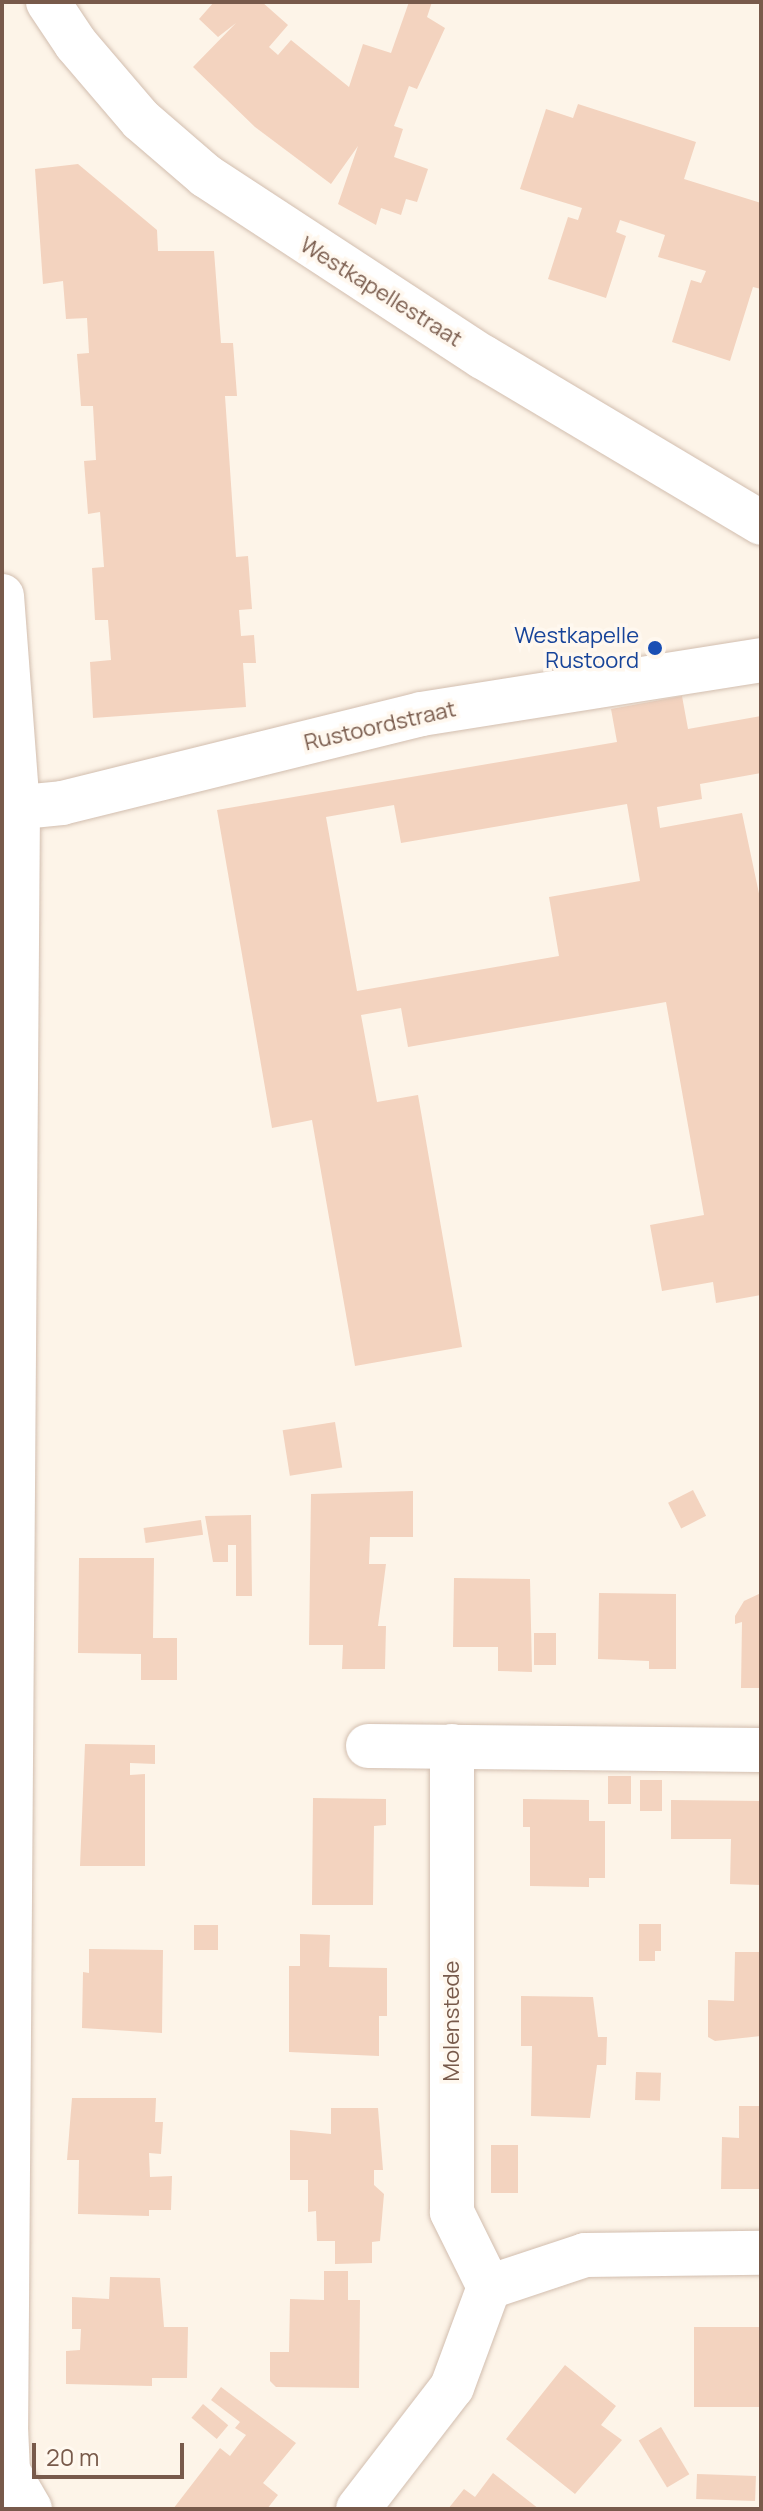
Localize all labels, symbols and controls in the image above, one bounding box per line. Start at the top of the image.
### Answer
street label: Westkapellestraat [295,232,467,352]
place label: Westkapelle Rustoord [514,622,639,674]
marker: Westkapelle Rustoord [646,639,664,657]
street label: Rustoordstraat [302,696,458,756]
street label: Molenstede [439,1961,465,2081]
scale bar [36,2427,188,2477]
text: 20 m [46,2440,99,2473]

